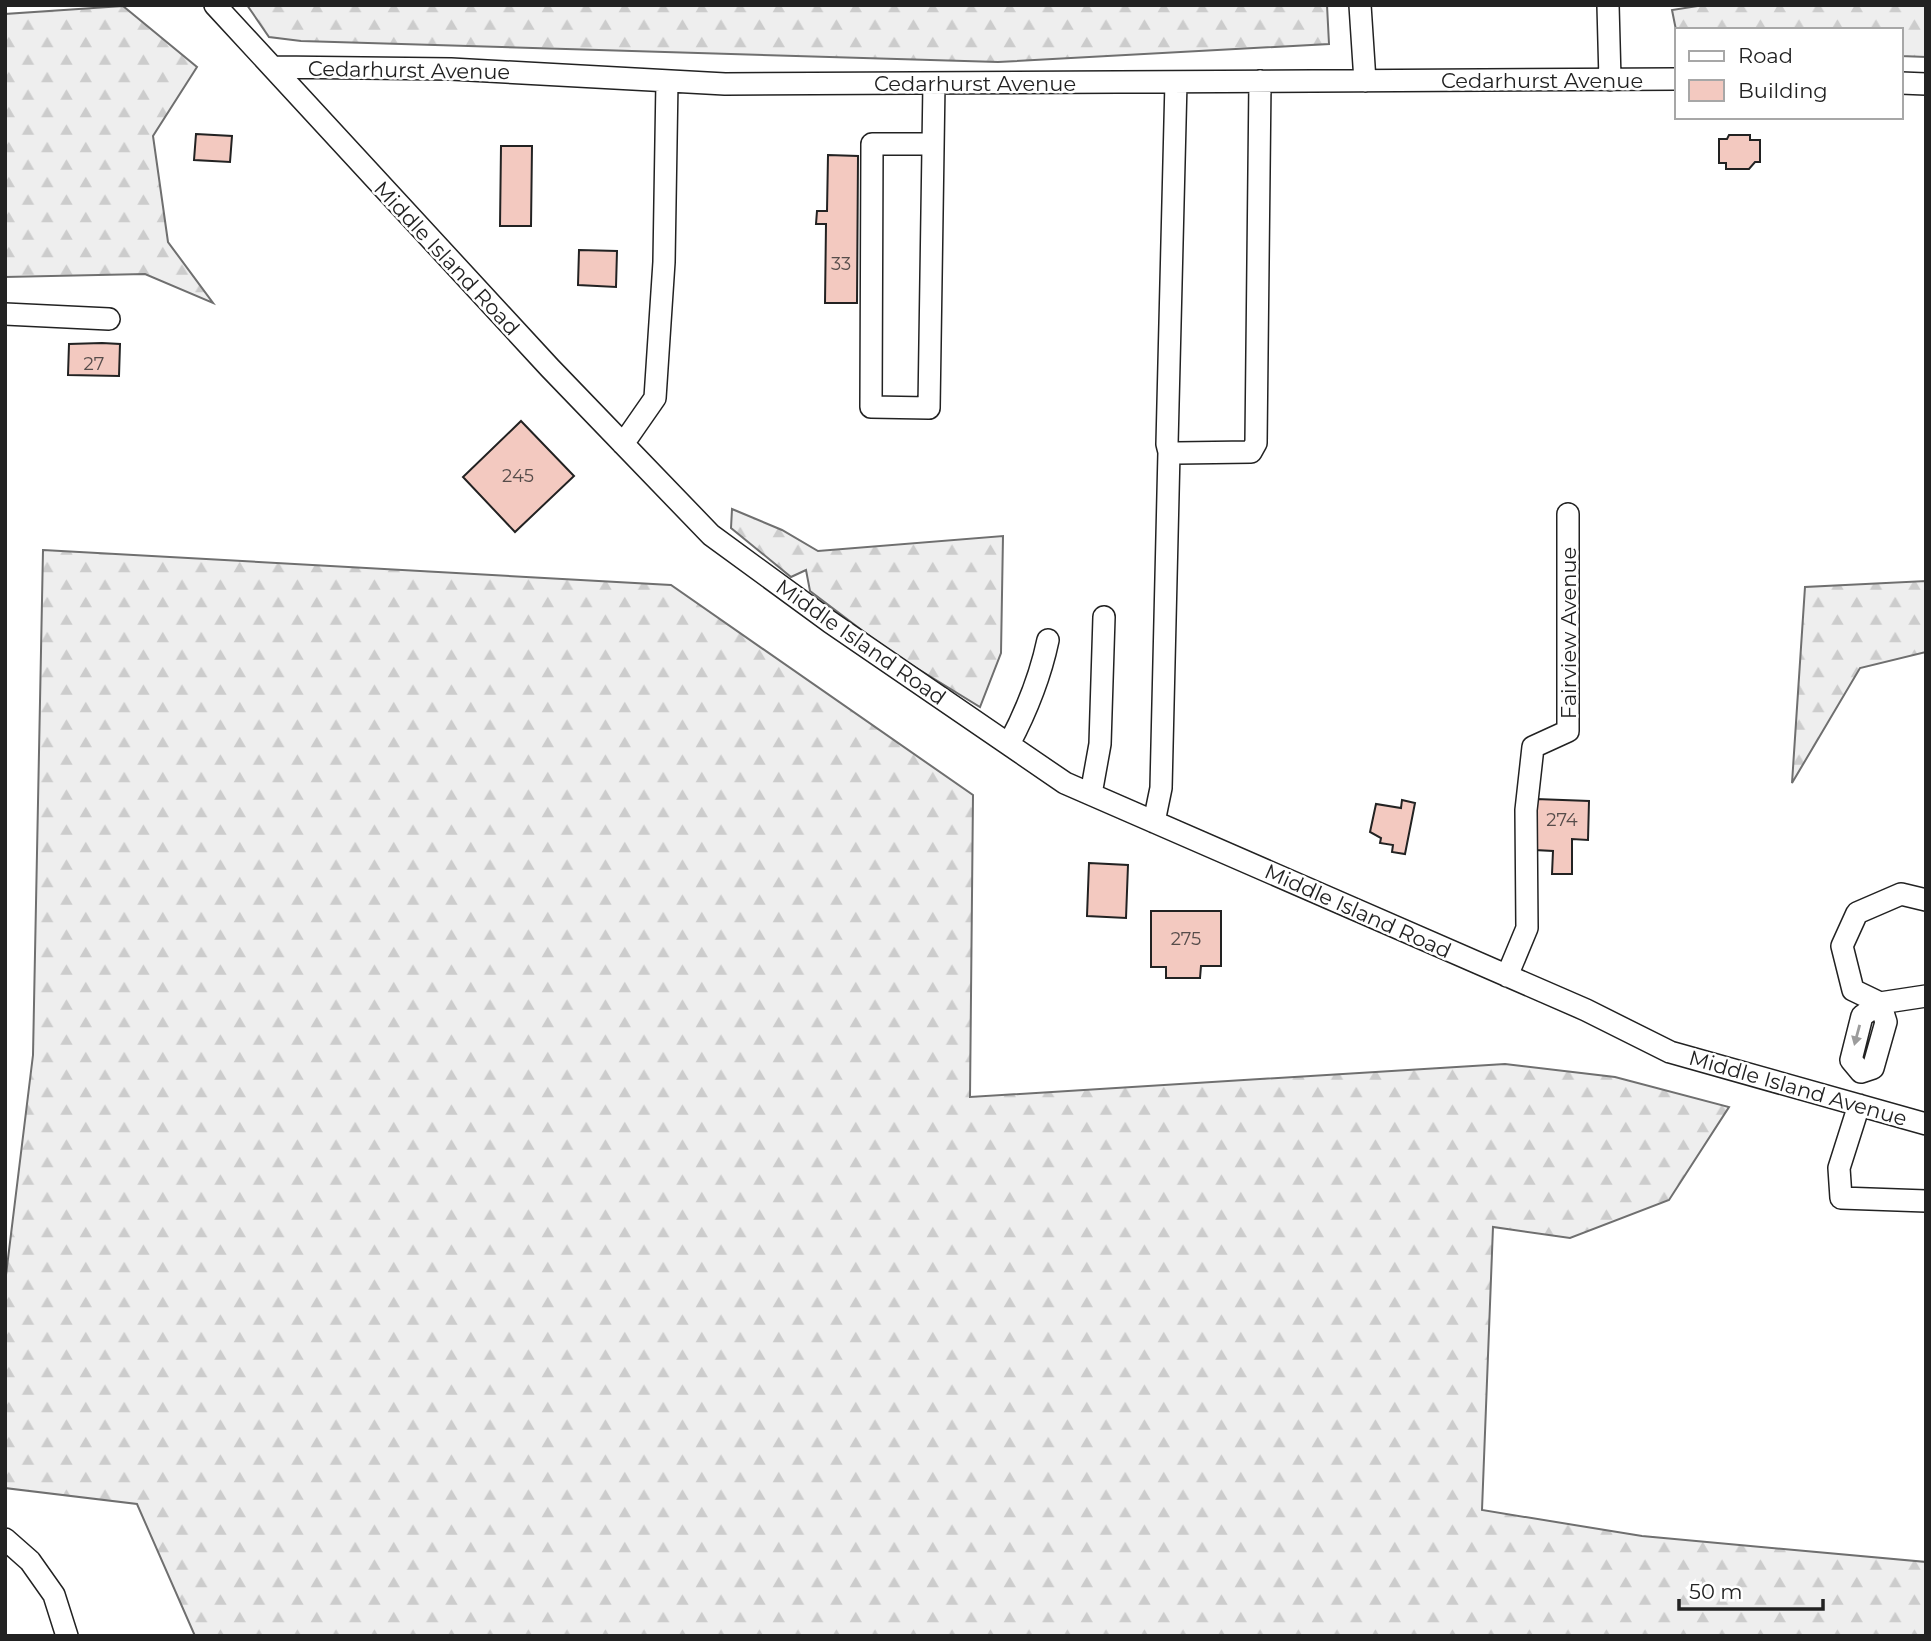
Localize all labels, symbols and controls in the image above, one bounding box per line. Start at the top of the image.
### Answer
legend [1675,28,1903,119]
text: Road [1738,43,1793,68]
street label: Cedarhurst Avenue [308,56,510,84]
street label: Cedarhurst Avenue [1441,68,1643,93]
street label: Cedarhurst Avenue [874,71,1076,96]
text: Building [1738,78,1828,103]
street label: Middle Island Road [369,176,525,340]
house number: 33 [831,253,851,275]
house number: 27 [84,353,104,375]
house number: 245 [502,465,534,487]
street label: Fairview Avenue [1556,547,1581,719]
street label: Middle Island Road [771,574,951,710]
house number: 274 [1546,809,1578,831]
street label: Middle Island Road [1261,859,1455,963]
house number: 275 [1171,928,1201,950]
one-way arrow [1852,1025,1862,1046]
street label: Middle Island Avenue [1686,1045,1910,1131]
scale bar [1679,1568,1822,1612]
text: 50 m [1689,1579,1743,1604]

